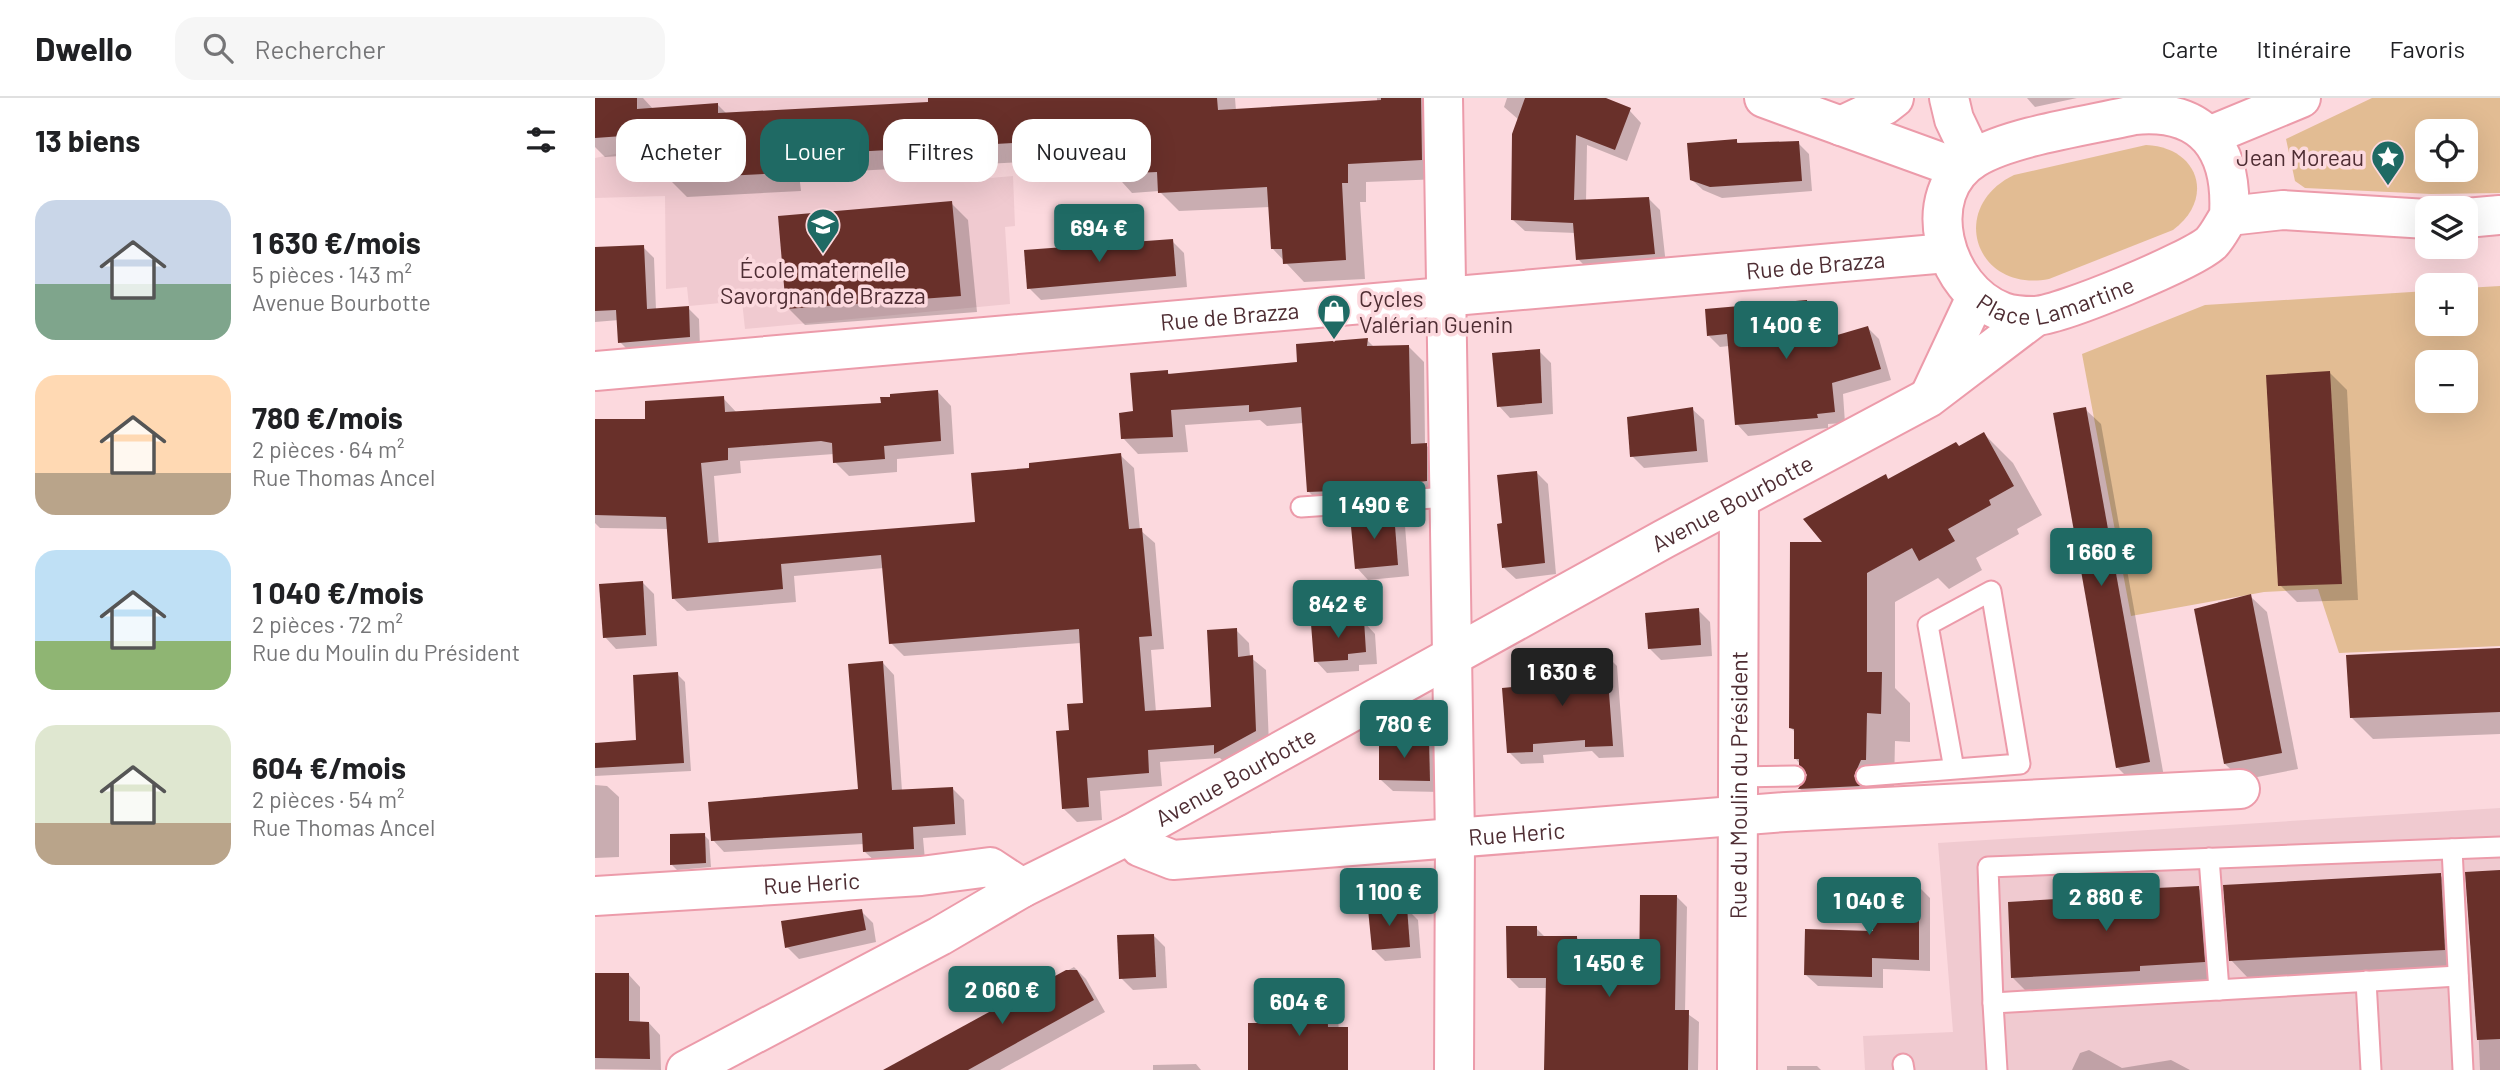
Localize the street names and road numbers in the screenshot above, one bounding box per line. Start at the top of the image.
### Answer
street label: Rue de Brazza [1745,244,1886,285]
street label: Place Lamartine [1972,270,2138,330]
street label: Rue de Brazza [1159,296,1300,336]
street label: Avenue Bourbotte [1646,448,1817,557]
street label: Rue du Moulin du Président [1724,651,1752,919]
street label: Avenue Bourbotte [1150,721,1320,832]
street label: Rue Heric [1467,815,1566,851]
street label: Rue Heric [762,866,861,900]

